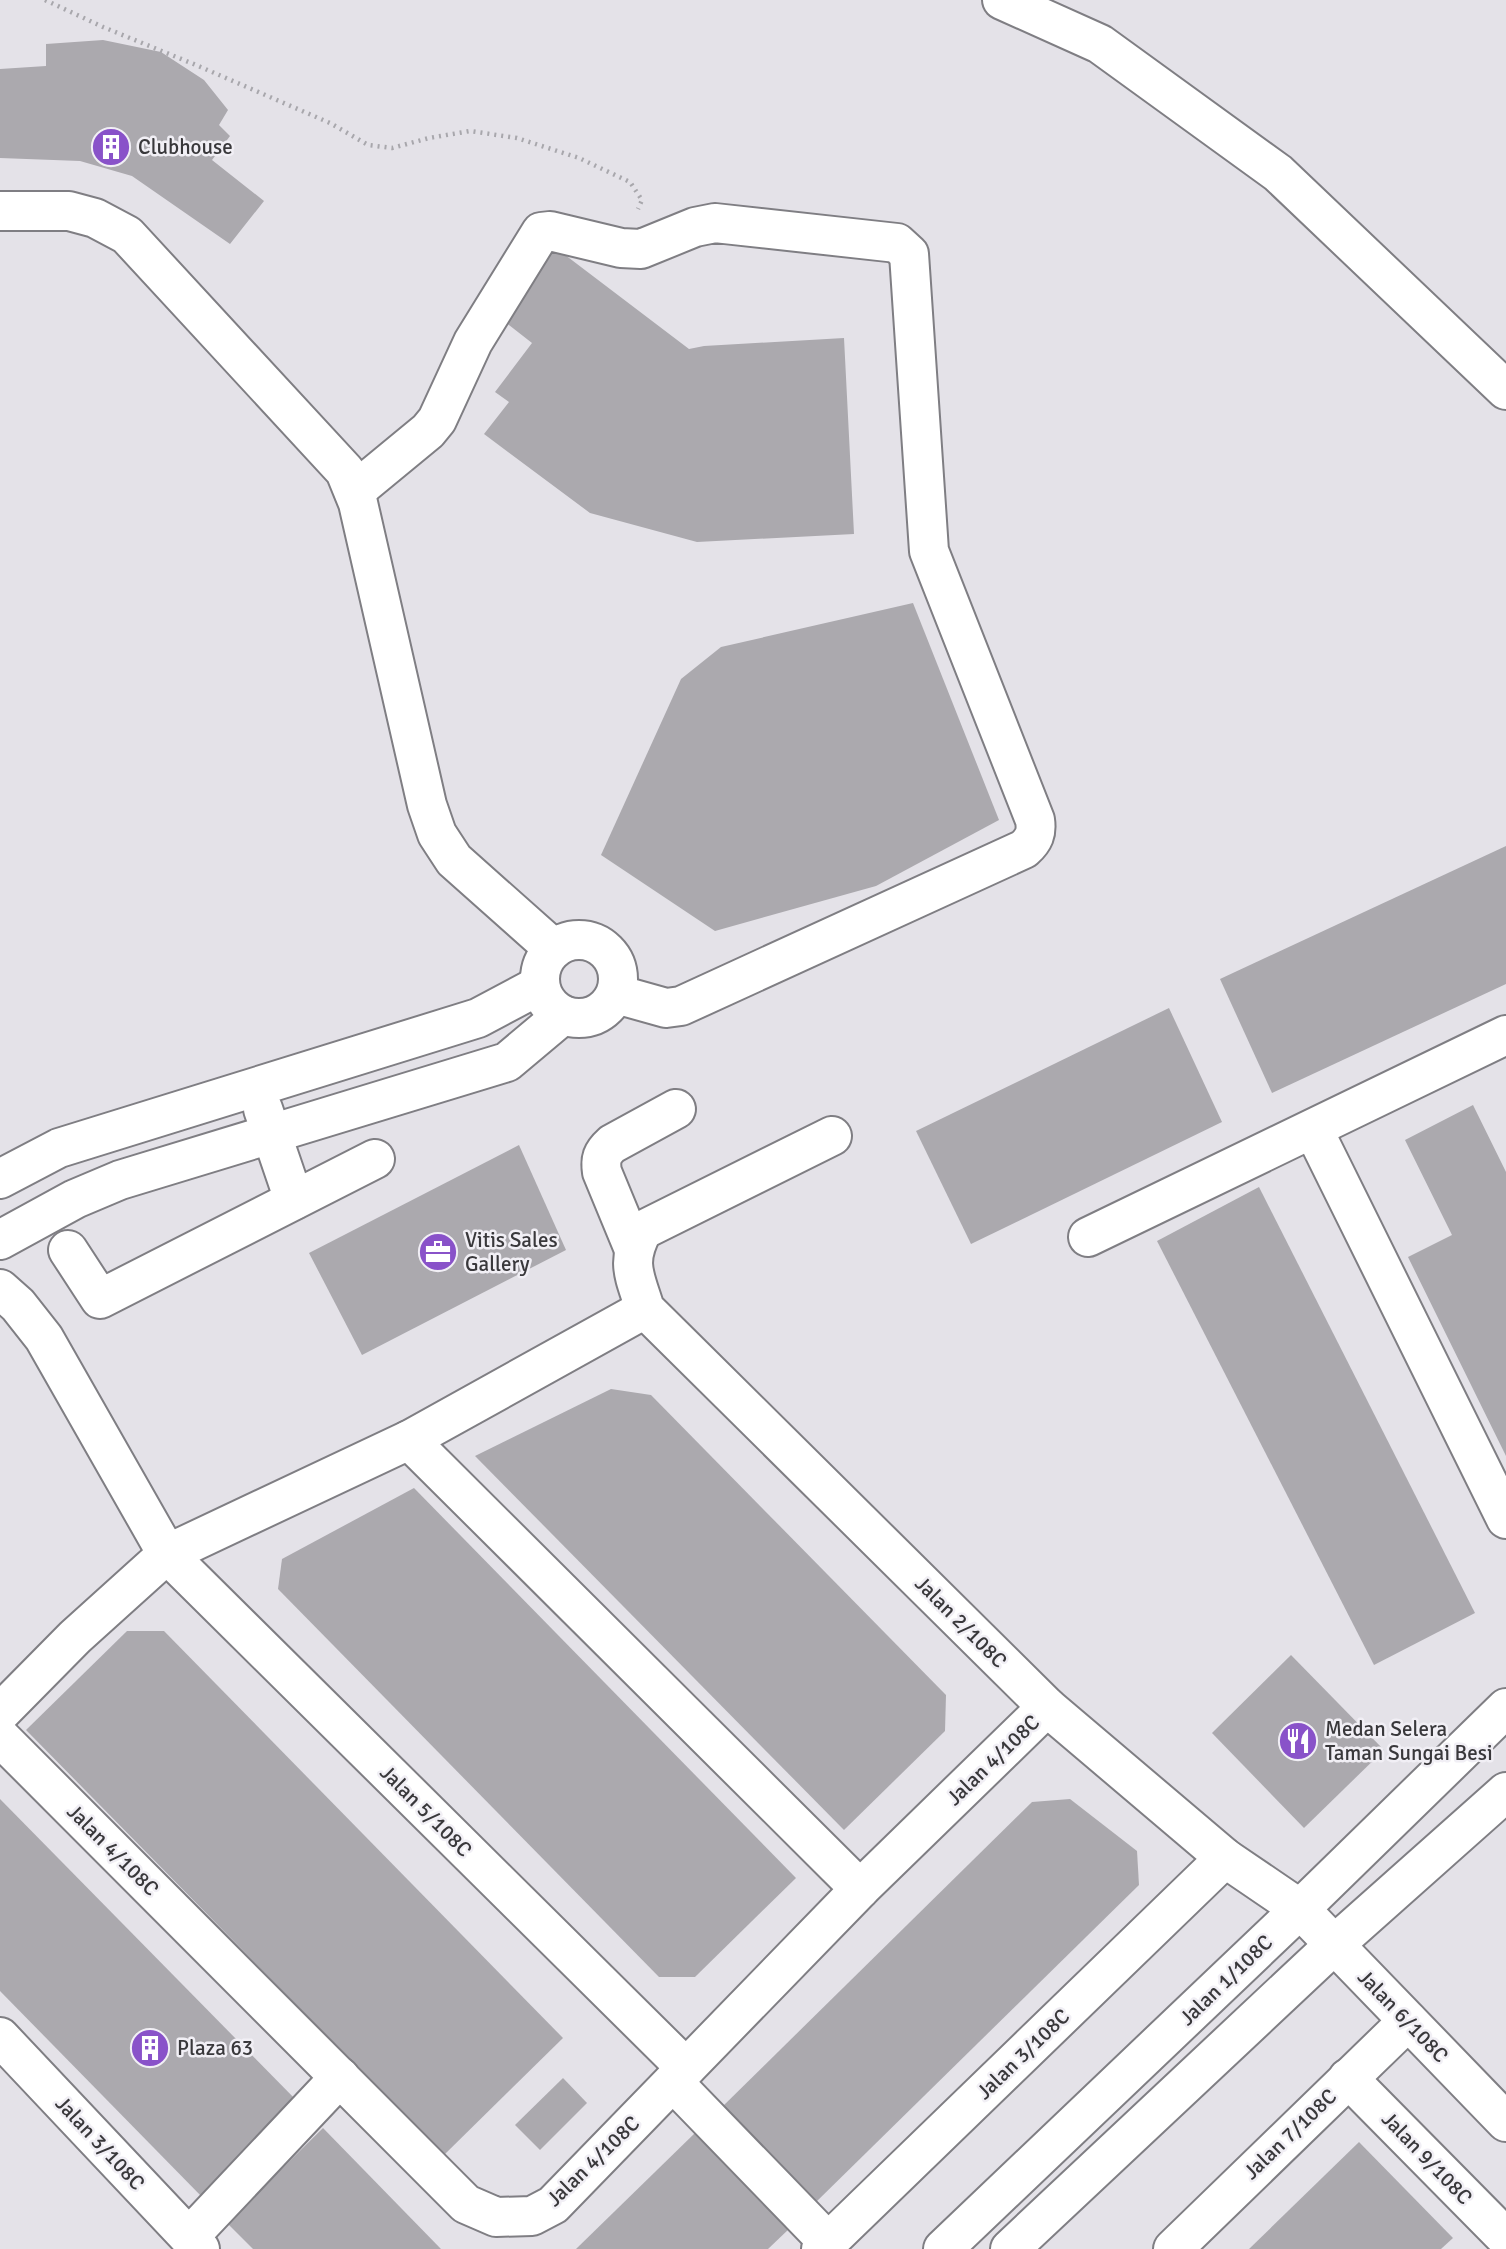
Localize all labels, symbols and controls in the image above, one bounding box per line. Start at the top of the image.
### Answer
building icon: Clubhouse [90,126,132,168]
place label: Clubhouse [138,134,233,160]
place label: Vitis Sales Gallery [465,1227,558,1277]
office icon: Vitis Sales Gallery [417,1231,459,1273]
street label: Jalan 2/108C [910,1571,1012,1673]
street label: Jalan 4/108C [941,1709,1045,1811]
place label: Medan Selera Taman Sungai Besi [1325,1716,1493,1766]
restaurant icon: Medan Selera Taman Sungai Besi [1277,1720,1319,1762]
street label: Jalan 5/108C [375,1760,477,1862]
street label: Jalan 4/108C [62,1799,164,1901]
street label: Jalan 1/108C [1174,1929,1278,2031]
street label: Jalan 6/108C [1352,1964,1454,2068]
street label: Jalan 3/108C [971,2003,1075,2105]
building icon: Plaza 63 [129,2027,171,2069]
place label: Plaza 63 [177,2035,253,2061]
street label: Jalan 7/108C [1238,2083,1342,2185]
street label: Jalan 3/108C [50,2090,150,2196]
street label: Jalan 9/108C [1376,2106,1478,2210]
street label: Jalan 4/108C [541,2110,645,2212]

